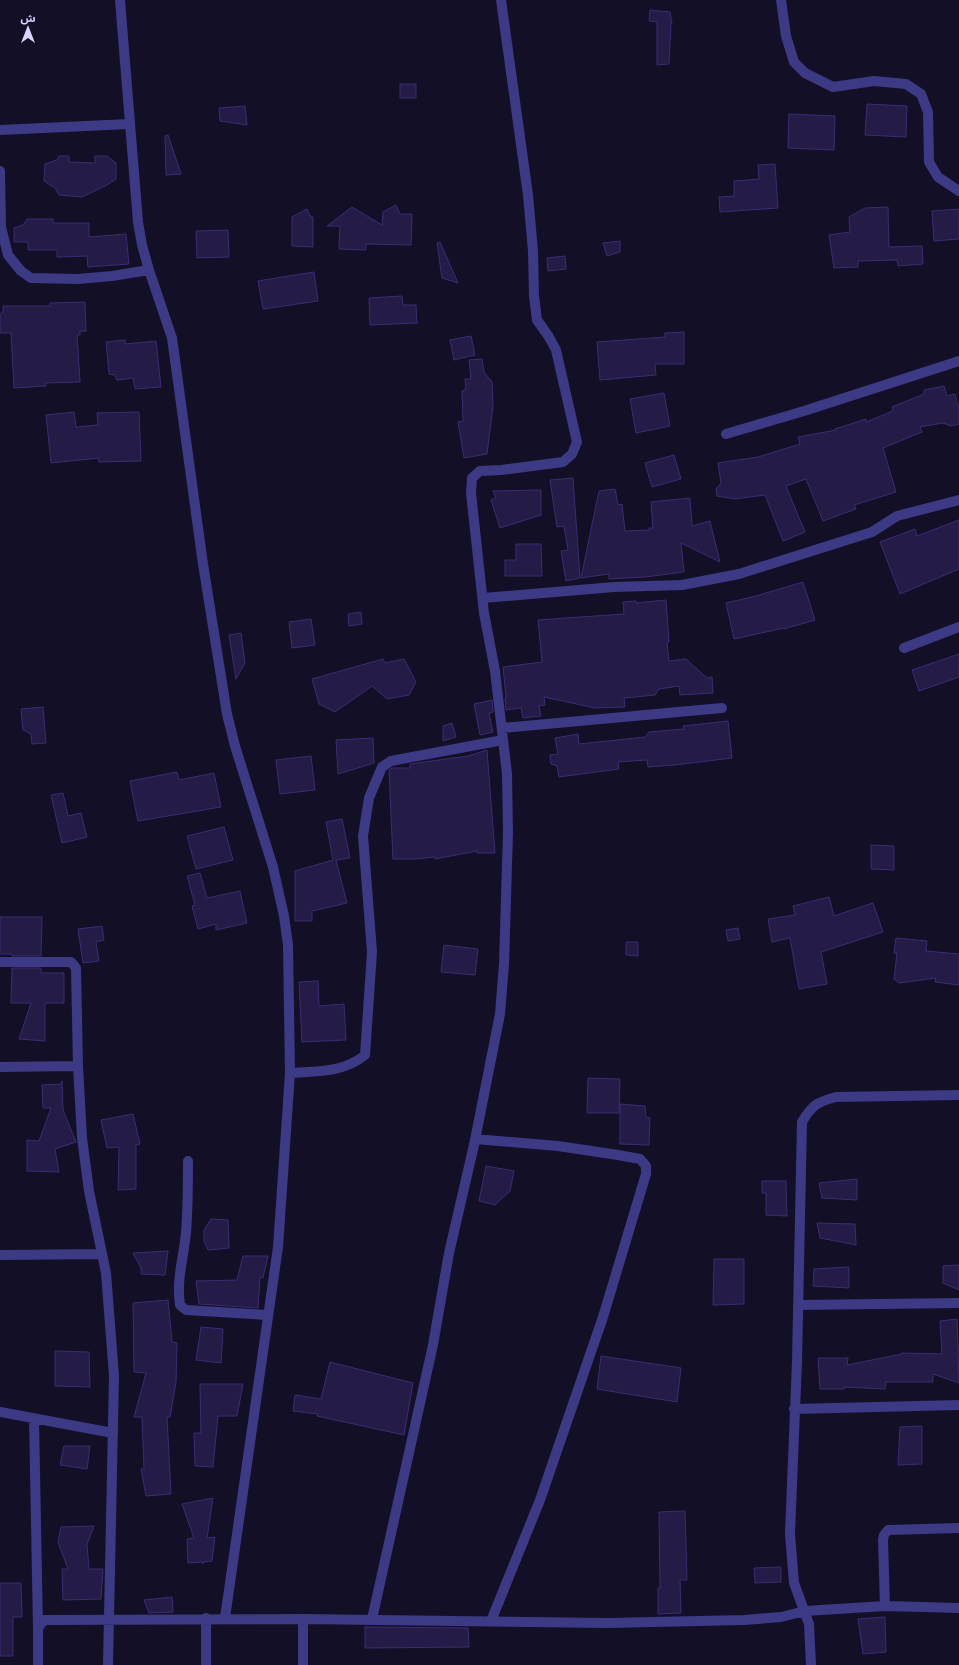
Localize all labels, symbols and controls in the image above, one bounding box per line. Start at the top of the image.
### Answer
north arrow [8,8,48,48]
text: ش [20,10,36,25]

